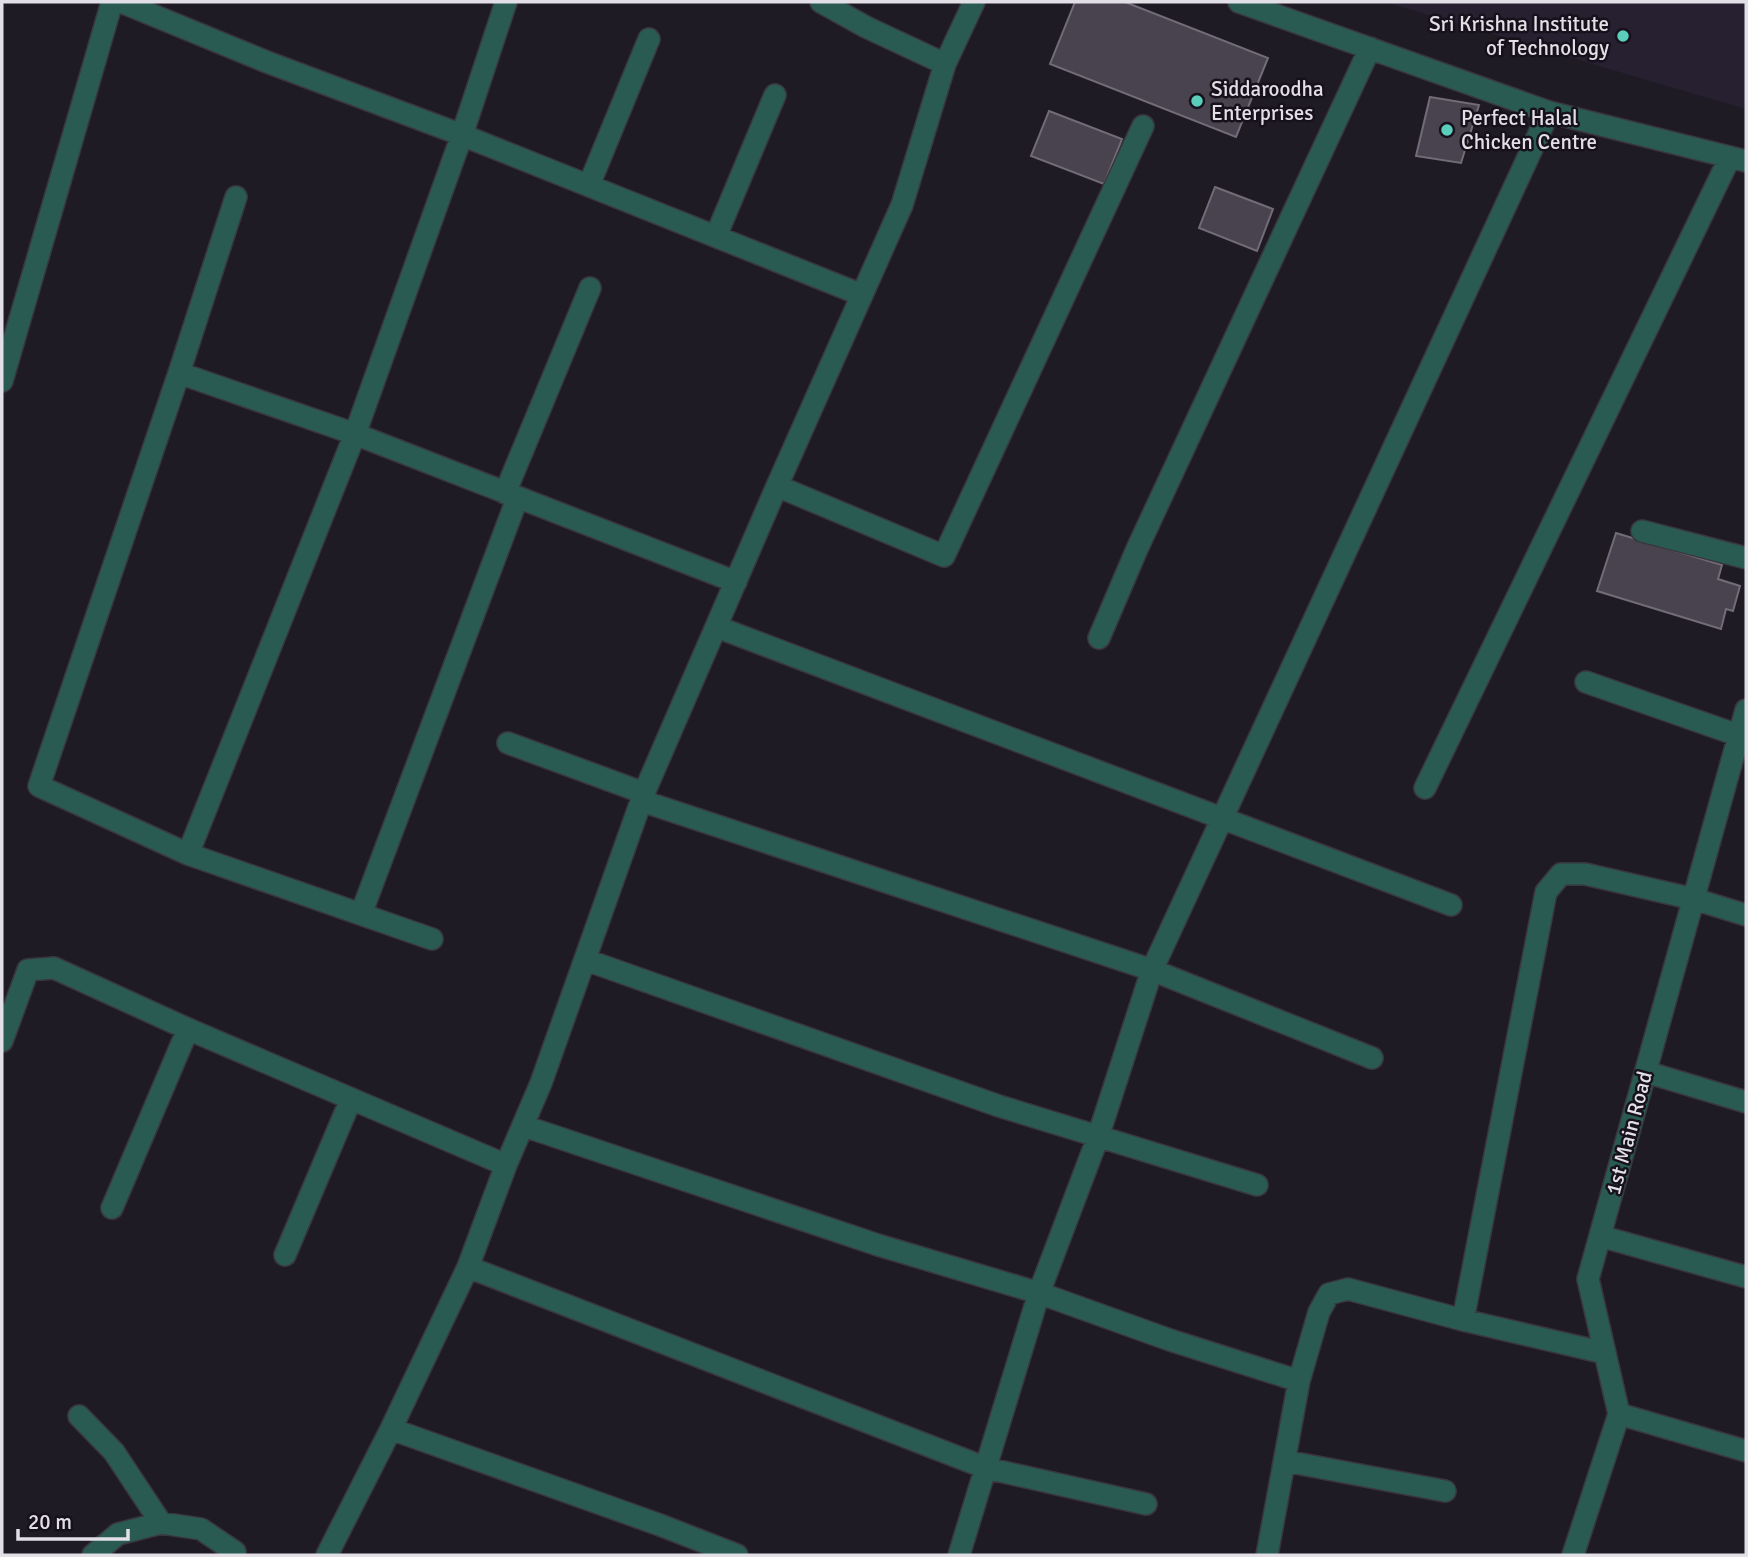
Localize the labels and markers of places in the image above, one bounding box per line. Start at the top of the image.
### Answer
place label: Sri Krishna Institute of Technology [1429,11,1609,61]
marker: Sri Krishna Institute of Technology [1615,28,1631,44]
place label: Siddaroodha Enterprises [1211,76,1324,126]
marker: Siddaroodha Enterprises [1189,93,1205,109]
place label: Perfect Halal Chicken Centre [1461,105,1597,155]
marker: Perfect Halal Chicken Centre [1439,122,1455,138]

